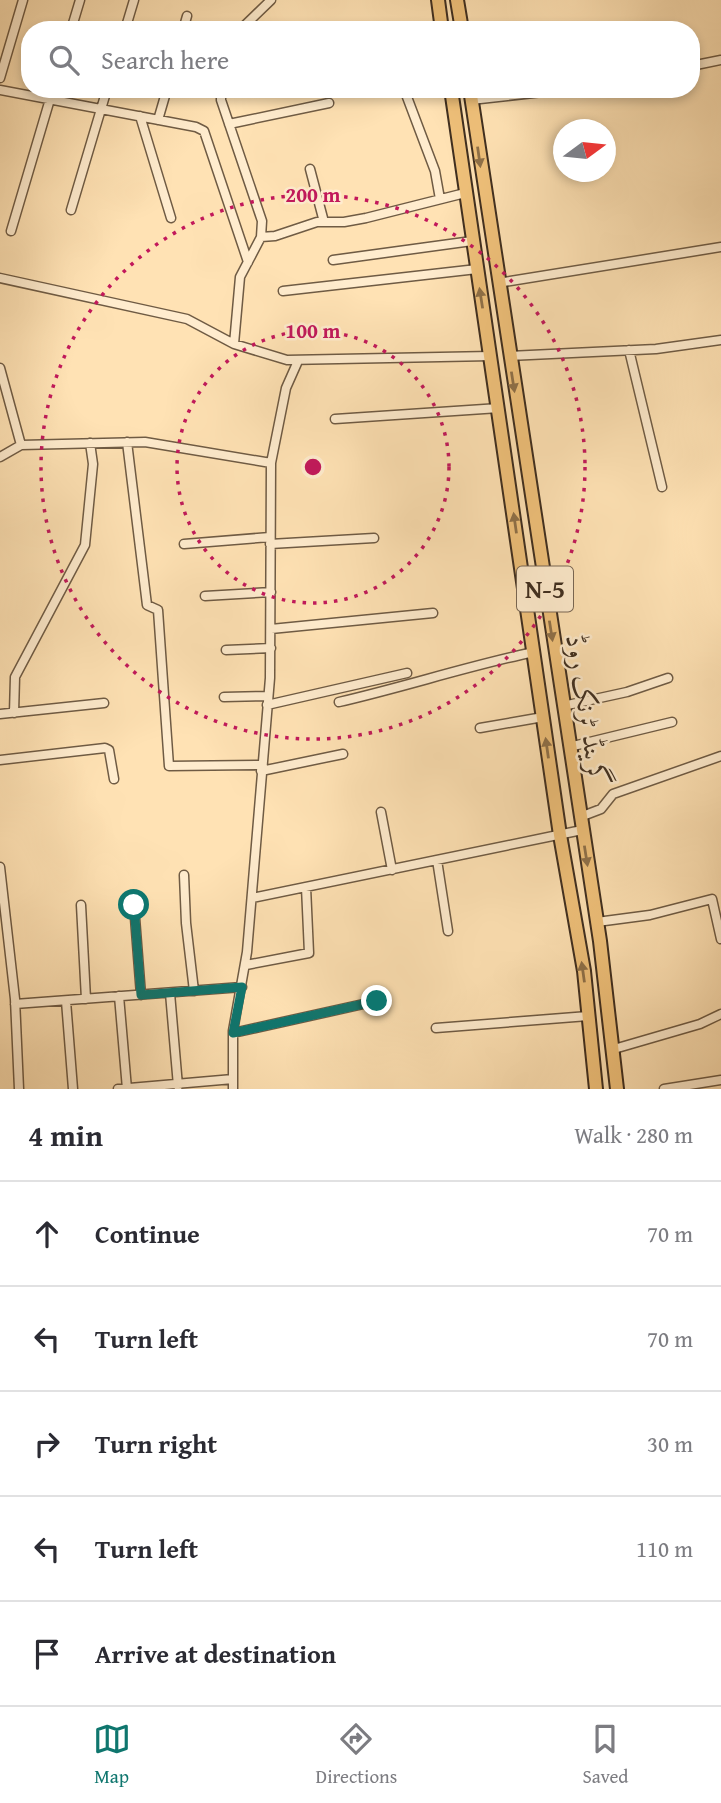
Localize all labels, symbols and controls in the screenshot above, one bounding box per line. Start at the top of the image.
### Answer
search box [21,21,700,98]
text: Search here [101,40,229,79]
icon: search [45,41,83,79]
north arrow [553,119,616,182]
one-way arrow [474,146,485,168]
text: 200 m [285,179,341,210]
one-way arrow [475,287,486,309]
text: 100 m [285,315,341,346]
one-way arrow [508,371,519,393]
centre of rings [301,455,325,479]
one-way arrow [510,511,521,533]
road number: N-5 [517,566,573,611]
one-way arrow [546,620,557,642]
street label: گرینڈ ٹرنک روڈ [556,631,621,789]
one-way arrow [542,737,553,759]
one-way arrow [581,845,592,867]
route start [118,889,149,920]
one-way arrow [578,961,589,983]
route end [361,985,392,1016]
text: 4 min [28,1113,103,1157]
text: Walk · 280 m [574,1118,693,1151]
text: Continue [95,1214,200,1253]
icon: ahead [28,1215,66,1253]
text: 70 m [647,1217,693,1250]
text: Turn left [95,1319,198,1358]
icon: left [28,1320,66,1358]
text: 70 m [647,1322,693,1355]
text: Turn right [95,1424,217,1463]
icon: right [28,1425,66,1463]
text: 30 m [647,1427,693,1460]
text: Turn left [95,1529,198,1568]
icon: left [28,1530,66,1568]
text: 110 m [636,1532,693,1565]
text: Arrive at destination [95,1634,336,1673]
icon: arrive [28,1635,66,1673]
tab: Map [93,1720,131,1790]
tab: Directions [316,1720,397,1790]
tab: Saved [582,1720,628,1790]

